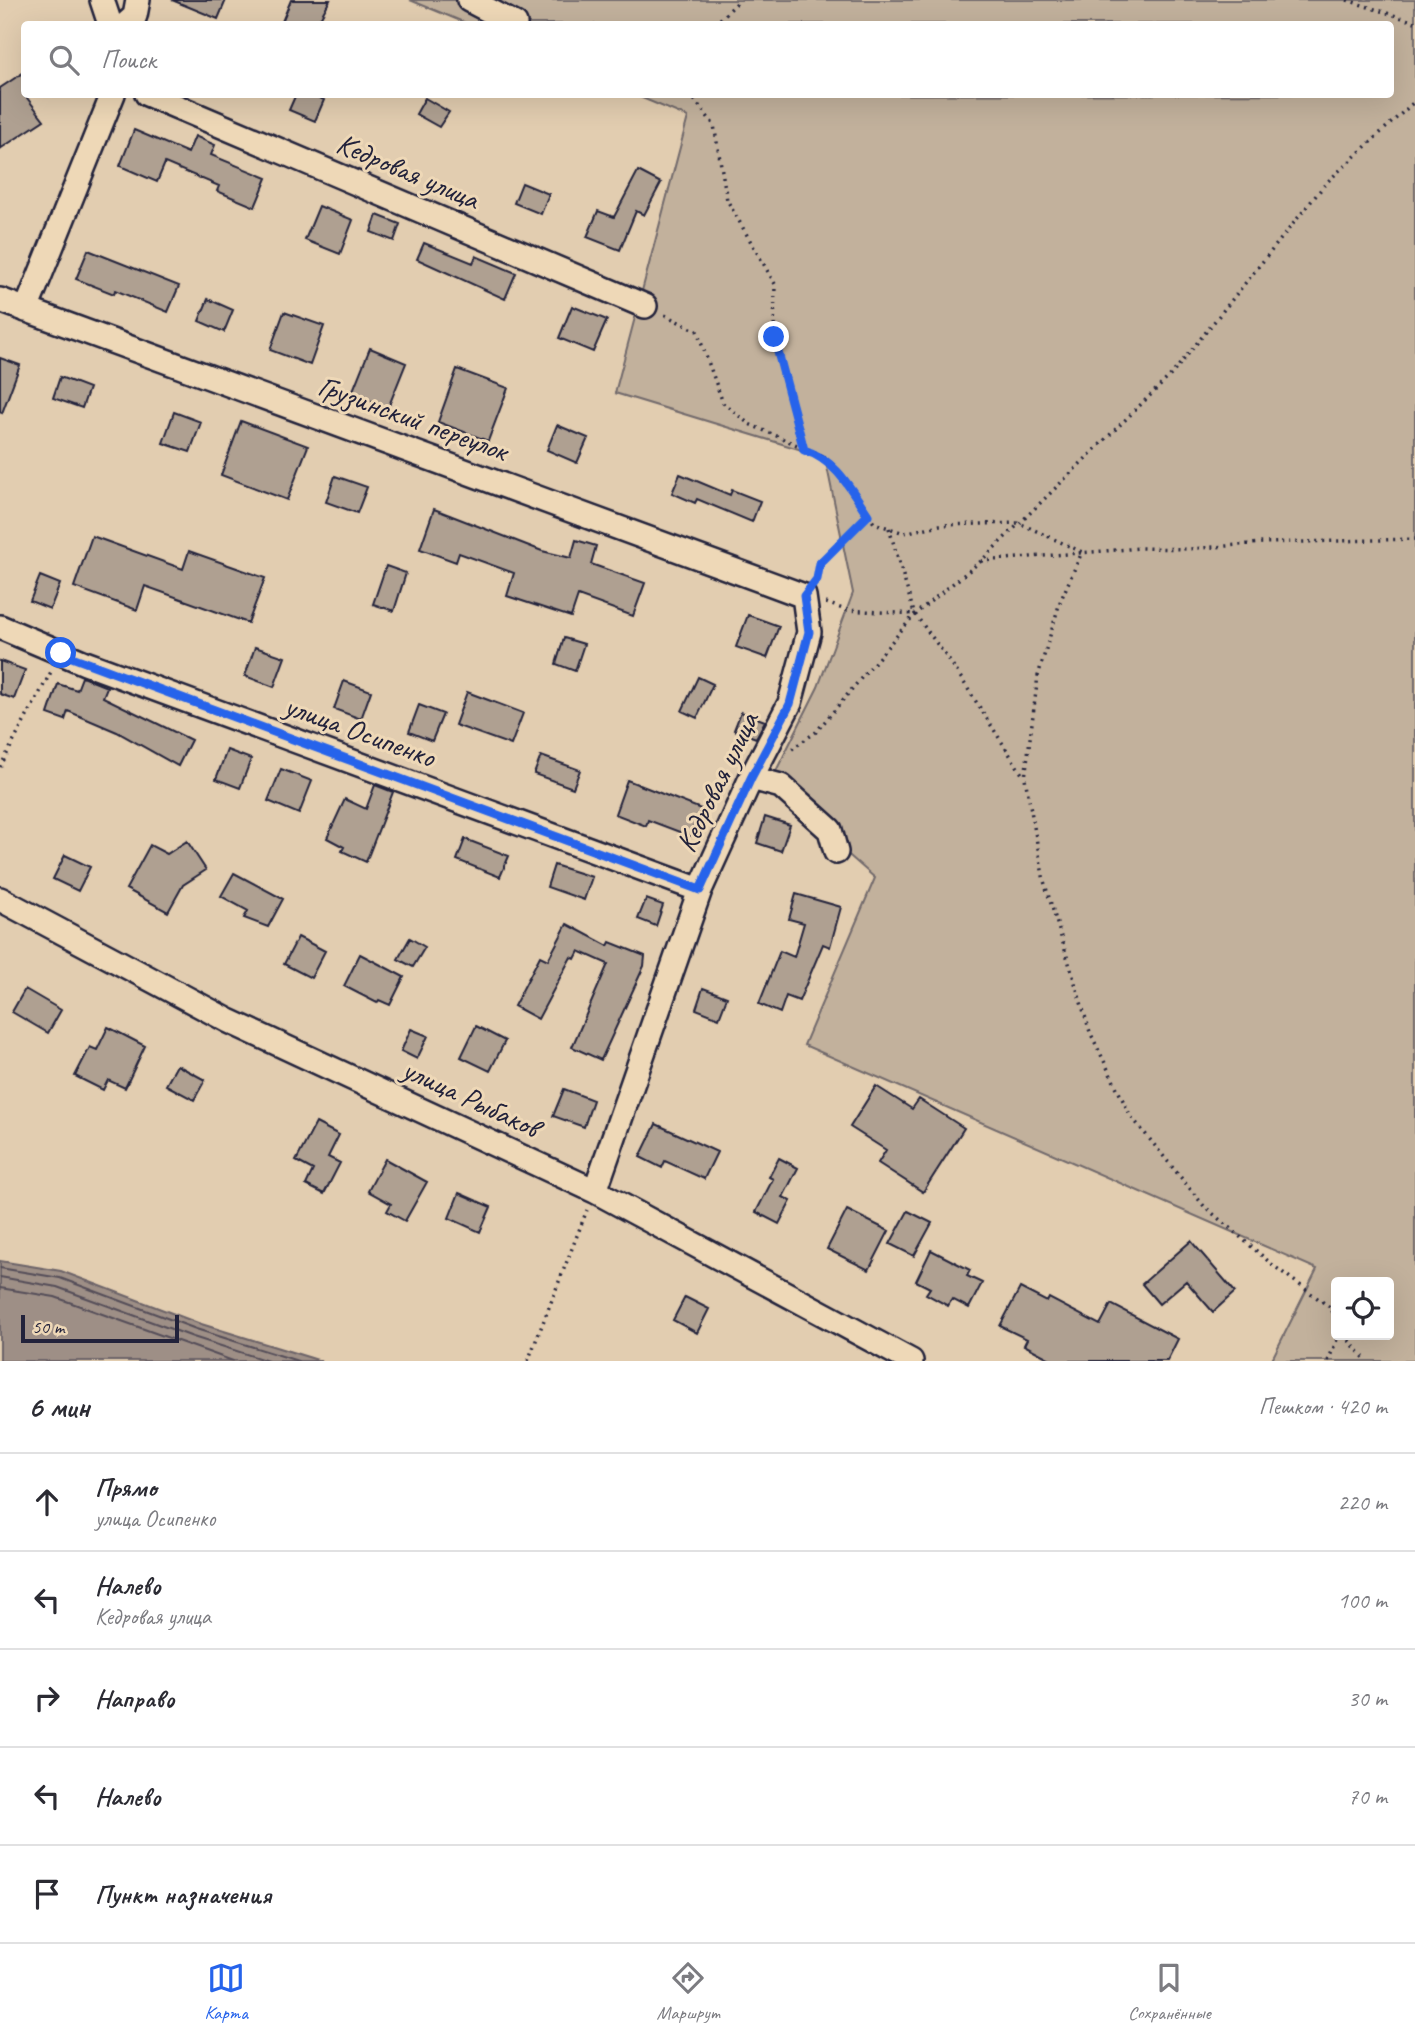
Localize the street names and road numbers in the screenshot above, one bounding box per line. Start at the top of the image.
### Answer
street label: Кедровая улица [331,124,487,219]
street label: Грузинский переулок [313,366,516,471]
street label: улица Осипенко [278,686,442,776]
street label: Кедровая улица [667,704,768,858]
street label: улица Рыбаков [395,1049,551,1149]

